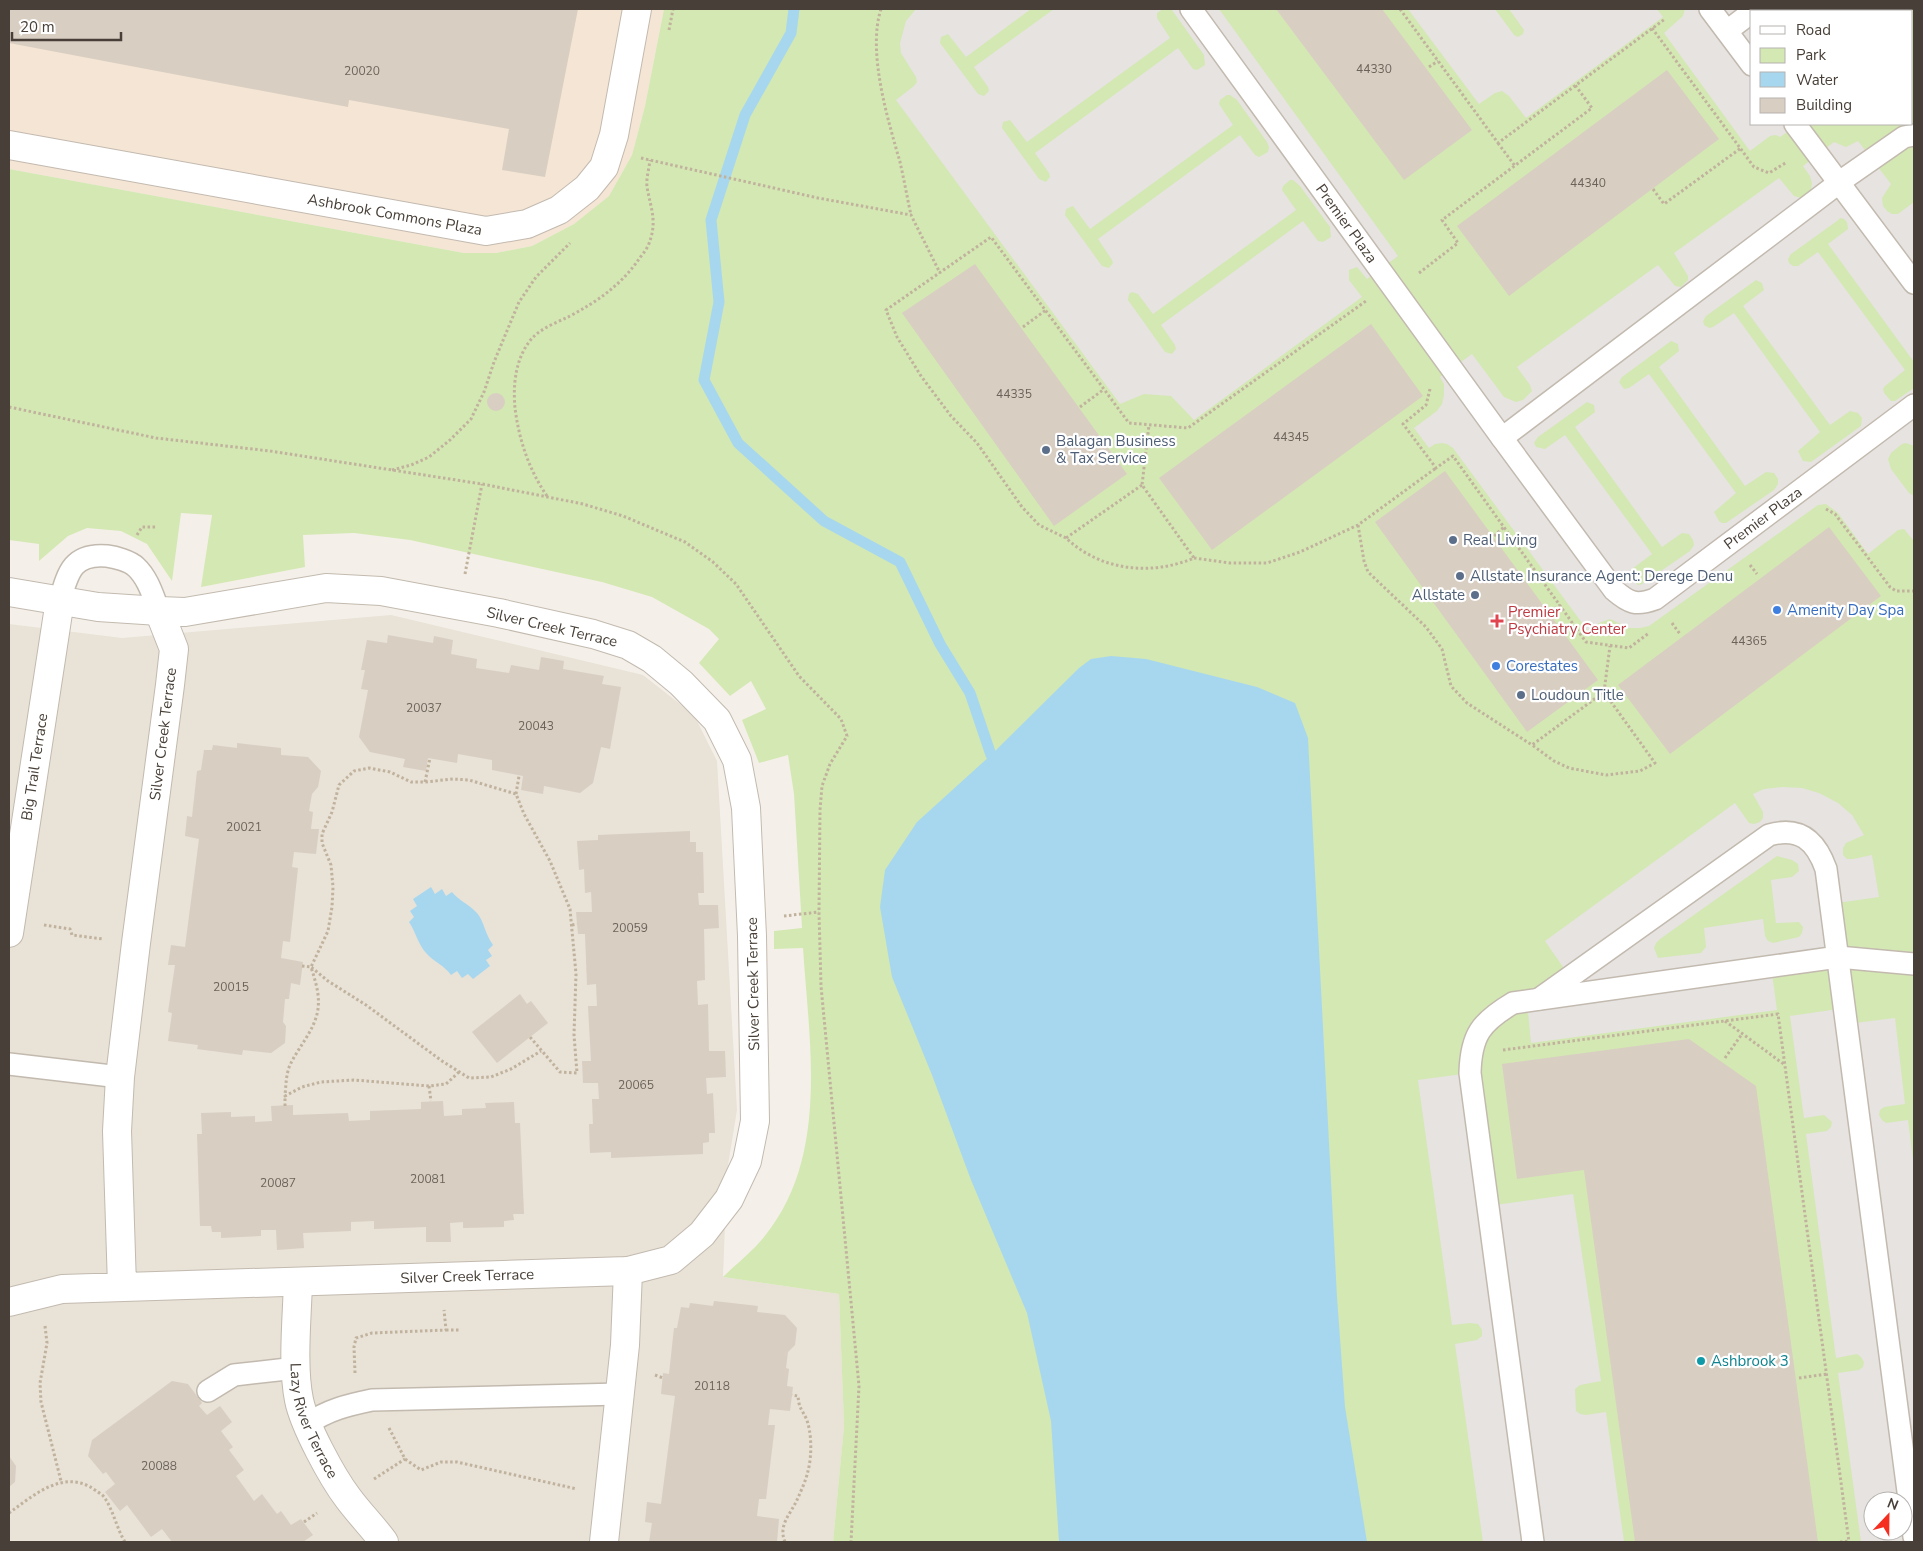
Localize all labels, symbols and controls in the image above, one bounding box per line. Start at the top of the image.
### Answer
scale bar [12,10,121,42]
legend [1750,10,1913,125]
text: 20 m [20,17,55,37]
text: Road [1796,20,1831,40]
text: Park [1796,45,1826,65]
house number: 44330 [1356,61,1392,77]
house number: 20020 [344,63,380,79]
text: Water [1796,70,1839,90]
text: Building [1796,95,1852,115]
house number: 44340 [1570,175,1606,191]
street label: Premier Plaza [1311,180,1382,267]
street label: Ashbrook Commons Plaza [306,189,484,240]
house number: 44335 [996,386,1032,402]
house number: 44345 [1273,429,1309,445]
place label: Balagan Business & Tax Service [1056,431,1176,468]
marker: Balagan Business & Tax Service [1040,444,1052,456]
street label: Premier Plaza [1720,482,1806,554]
place label: Real Living [1463,530,1537,550]
marker: Real Living [1447,534,1459,546]
place label: Allstate Insurance Agent: Derege Denu [1470,566,1733,586]
marker: Allstate Insurance Agent: Derege Denu [1454,570,1466,582]
place label: Allstate [1412,585,1465,605]
marker: Allstate [1469,589,1481,601]
place label: Amenity Day Spa [1787,600,1904,620]
street label: Silver Creek Terrace [485,602,619,652]
place label: Premier Psychiatry Center [1508,602,1627,639]
marker: Amenity Day Spa [1771,604,1783,616]
marker: Premier Psychiatry Center [1490,614,1504,628]
house number: 44365 [1731,633,1767,649]
place label: Corestates [1506,656,1578,676]
marker: Corestates [1490,660,1502,672]
street label: Silver Creek Terrace [145,666,181,802]
place label: Loudoun Title [1531,685,1624,705]
marker: Loudoun Title [1515,689,1527,701]
house number: 20037 [406,700,442,716]
street label: Big Trail Terrace [16,712,53,822]
house number: 20043 [518,718,554,734]
house number: 20021 [226,819,262,835]
street label: Silver Creek Terrace [742,917,764,1051]
house number: 20059 [612,920,648,936]
house number: 20015 [213,979,249,995]
house number: 20065 [618,1077,654,1093]
house number: 20081 [410,1171,446,1187]
house number: 20087 [260,1175,296,1191]
street label: Silver Creek Terrace [400,1264,534,1288]
place label: Ashbrook 3 [1711,1351,1789,1371]
marker: Ashbrook 3 [1695,1355,1707,1367]
street label: Lazy River Terrace [285,1363,343,1482]
house number: 20118 [694,1378,730,1394]
house number: 20088 [141,1458,177,1474]
north arrow [1863,1491,1913,1541]
text: N [1884,1494,1901,1515]

